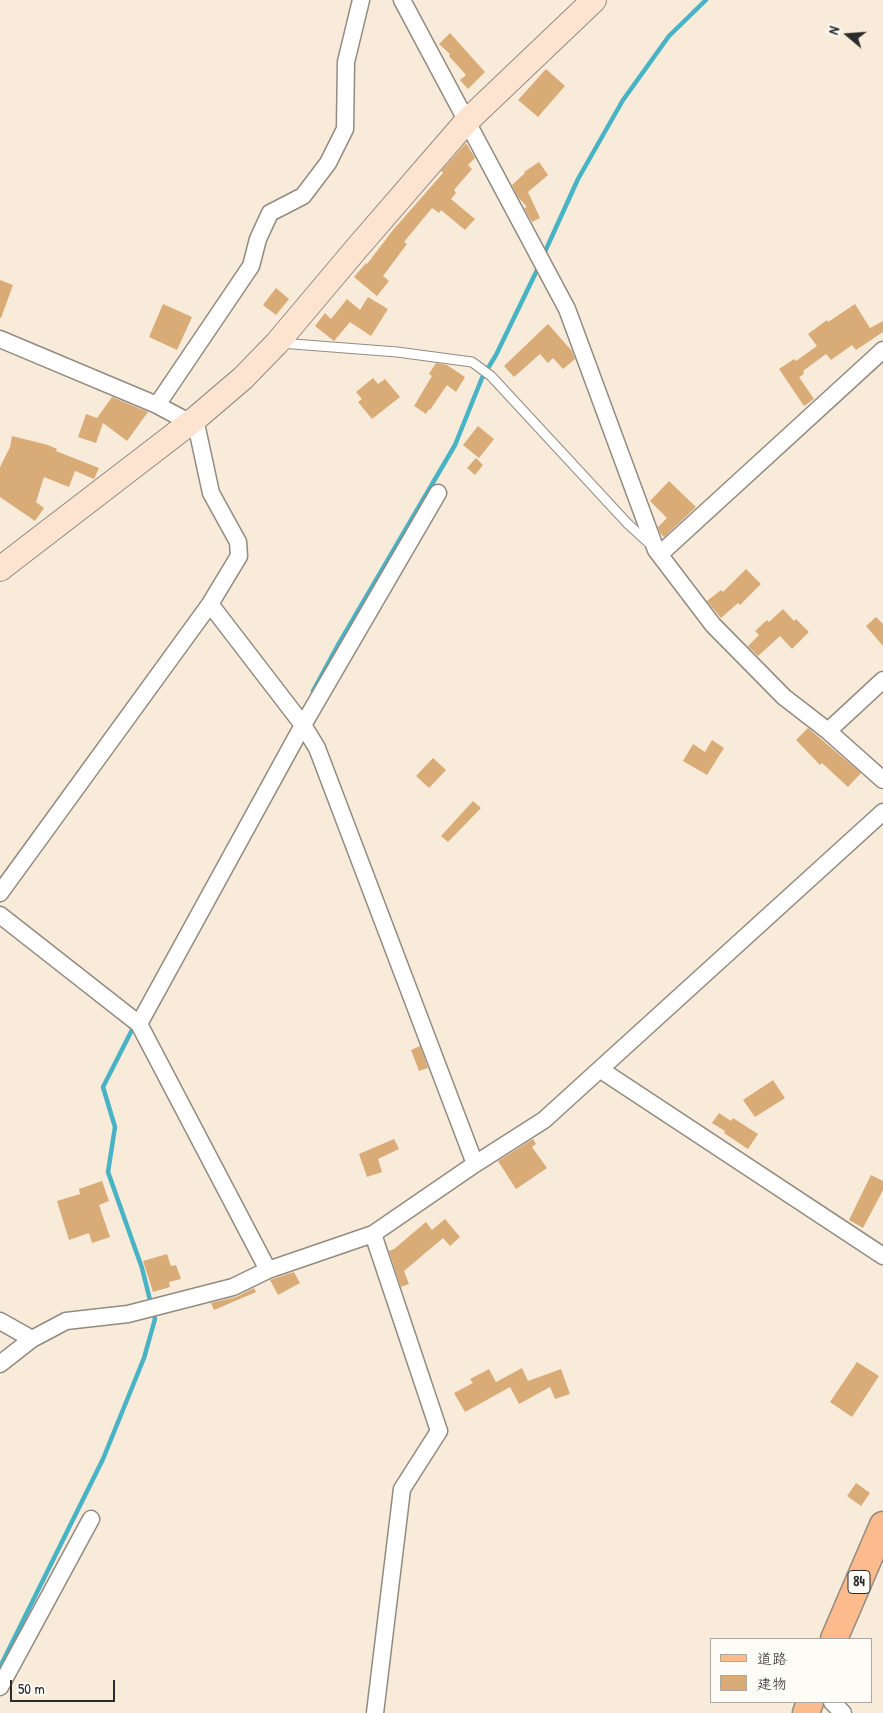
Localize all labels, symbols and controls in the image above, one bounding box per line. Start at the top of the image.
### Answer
north arrow [823,10,873,60]
text: N [823,24,843,37]
road number: 84 [848,1570,870,1594]
legend [710,1638,873,1703]
text: 道路 [757,1648,787,1669]
scale bar [12,1670,118,1702]
text: 建物 [757,1673,787,1694]
text: 50 m [18,1678,45,1699]

